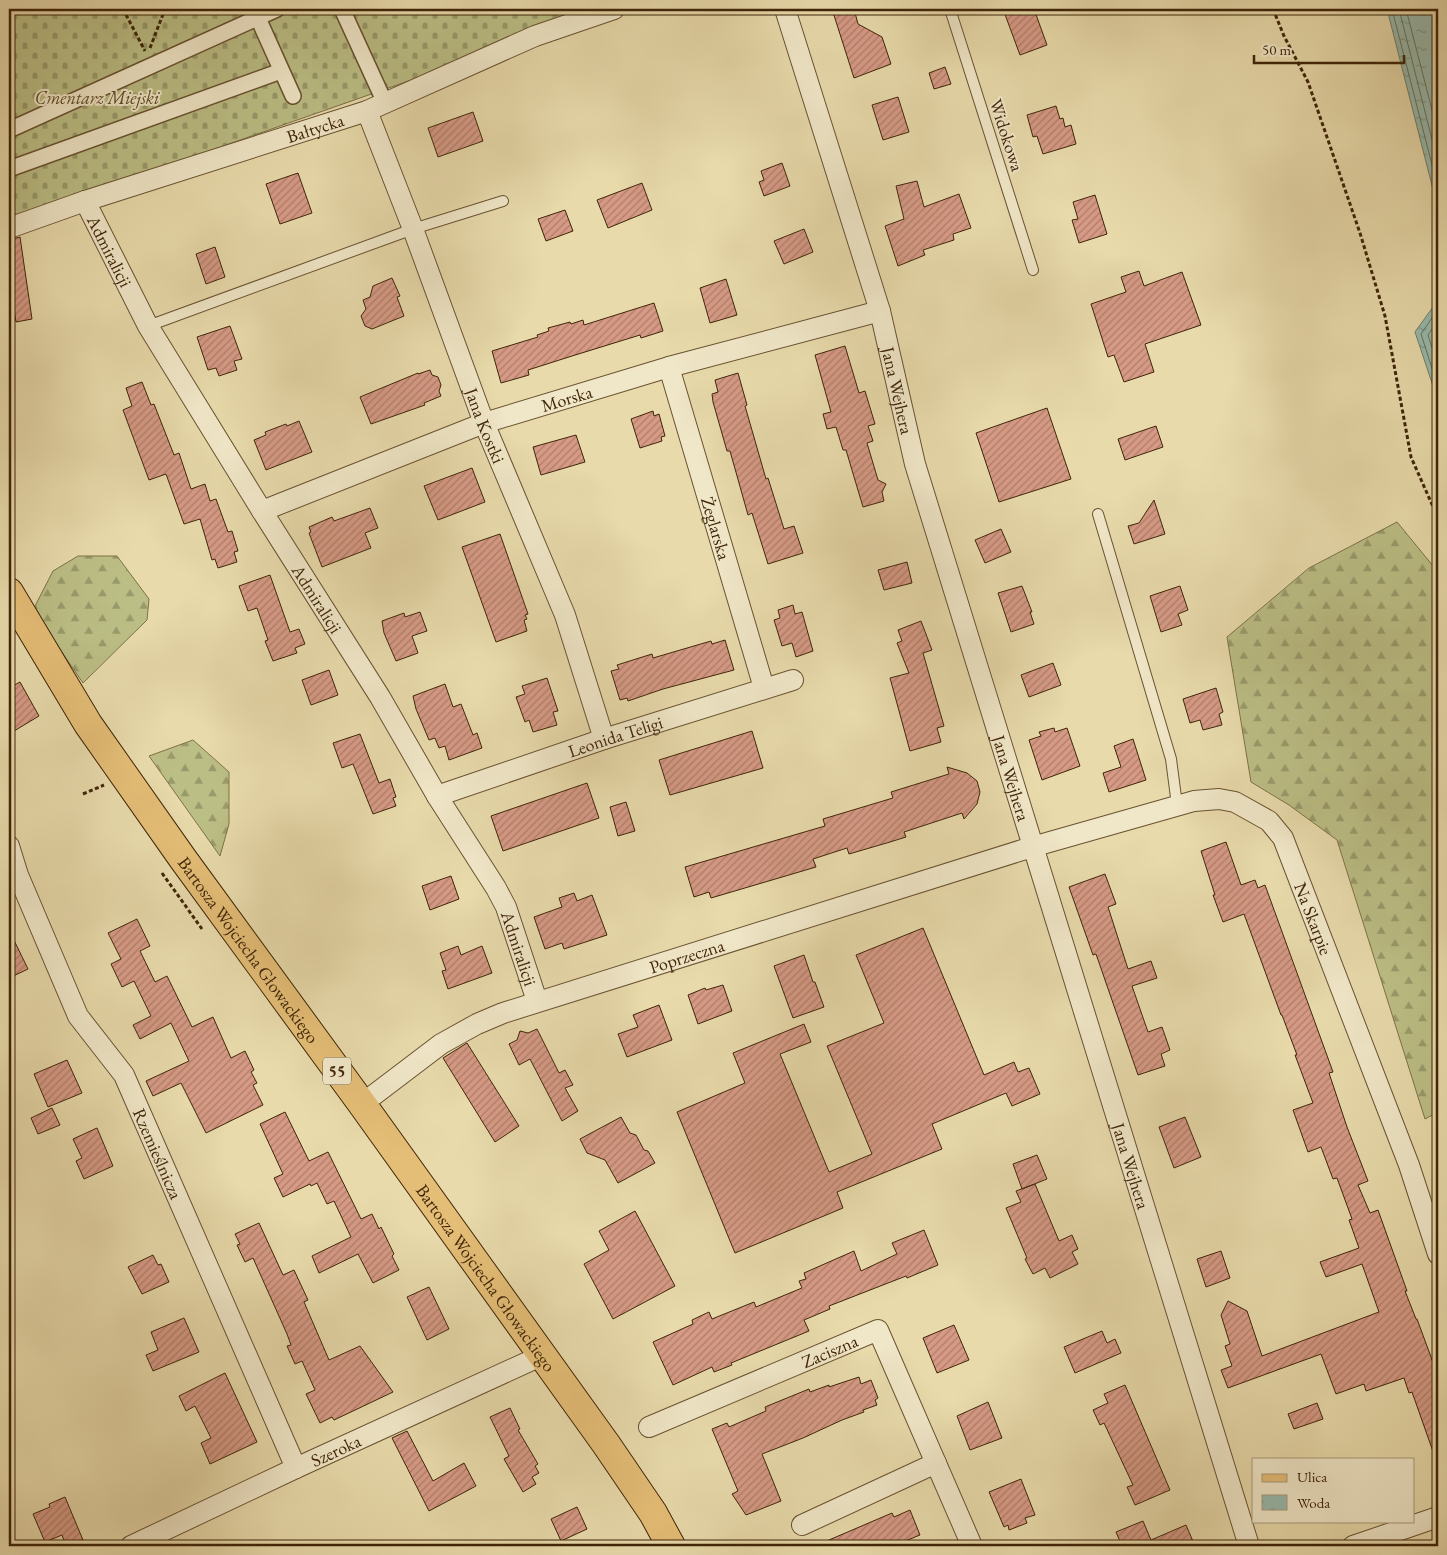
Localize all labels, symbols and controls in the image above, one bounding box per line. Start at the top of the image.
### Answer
scale bar [1254,32,1404,64]
text: 50 m [1262,40,1291,59]
park label: Cmentarz Miejski [35,86,160,110]
street label: Widokowa [985,96,1030,175]
street label: Bałtycka [283,107,347,148]
street label: Admiralicji [82,210,138,291]
street label: Jana Wejhera [877,342,919,437]
street label: Morska [538,379,596,417]
street label: Jana Kostki [460,383,511,467]
street label: Żeglarska [696,494,737,563]
street label: Admiralicji [287,559,348,638]
street label: Leonida Teligi [565,710,666,762]
street label: Jana Wejhera [987,730,1036,825]
street label: Bartosza Wojciecha Głowackiego [173,852,325,1047]
street label: Na Skarpie [1290,879,1338,958]
street label: Admiralicji [496,907,543,989]
street label: Poprzeczna [646,933,728,978]
road number: 55 [323,1058,351,1084]
street label: Rzemieślnicza [128,1104,189,1203]
street label: Jana Wejhera [1107,1118,1156,1212]
street label: Bartosza Wojciecha Głowackiego [411,1179,562,1376]
street label: Zaciszna [798,1328,862,1373]
street label: Szeroka [307,1428,365,1471]
legend [1252,1458,1414,1522]
text: Ulica [1297,1467,1327,1486]
text: Woda [1297,1493,1330,1512]

